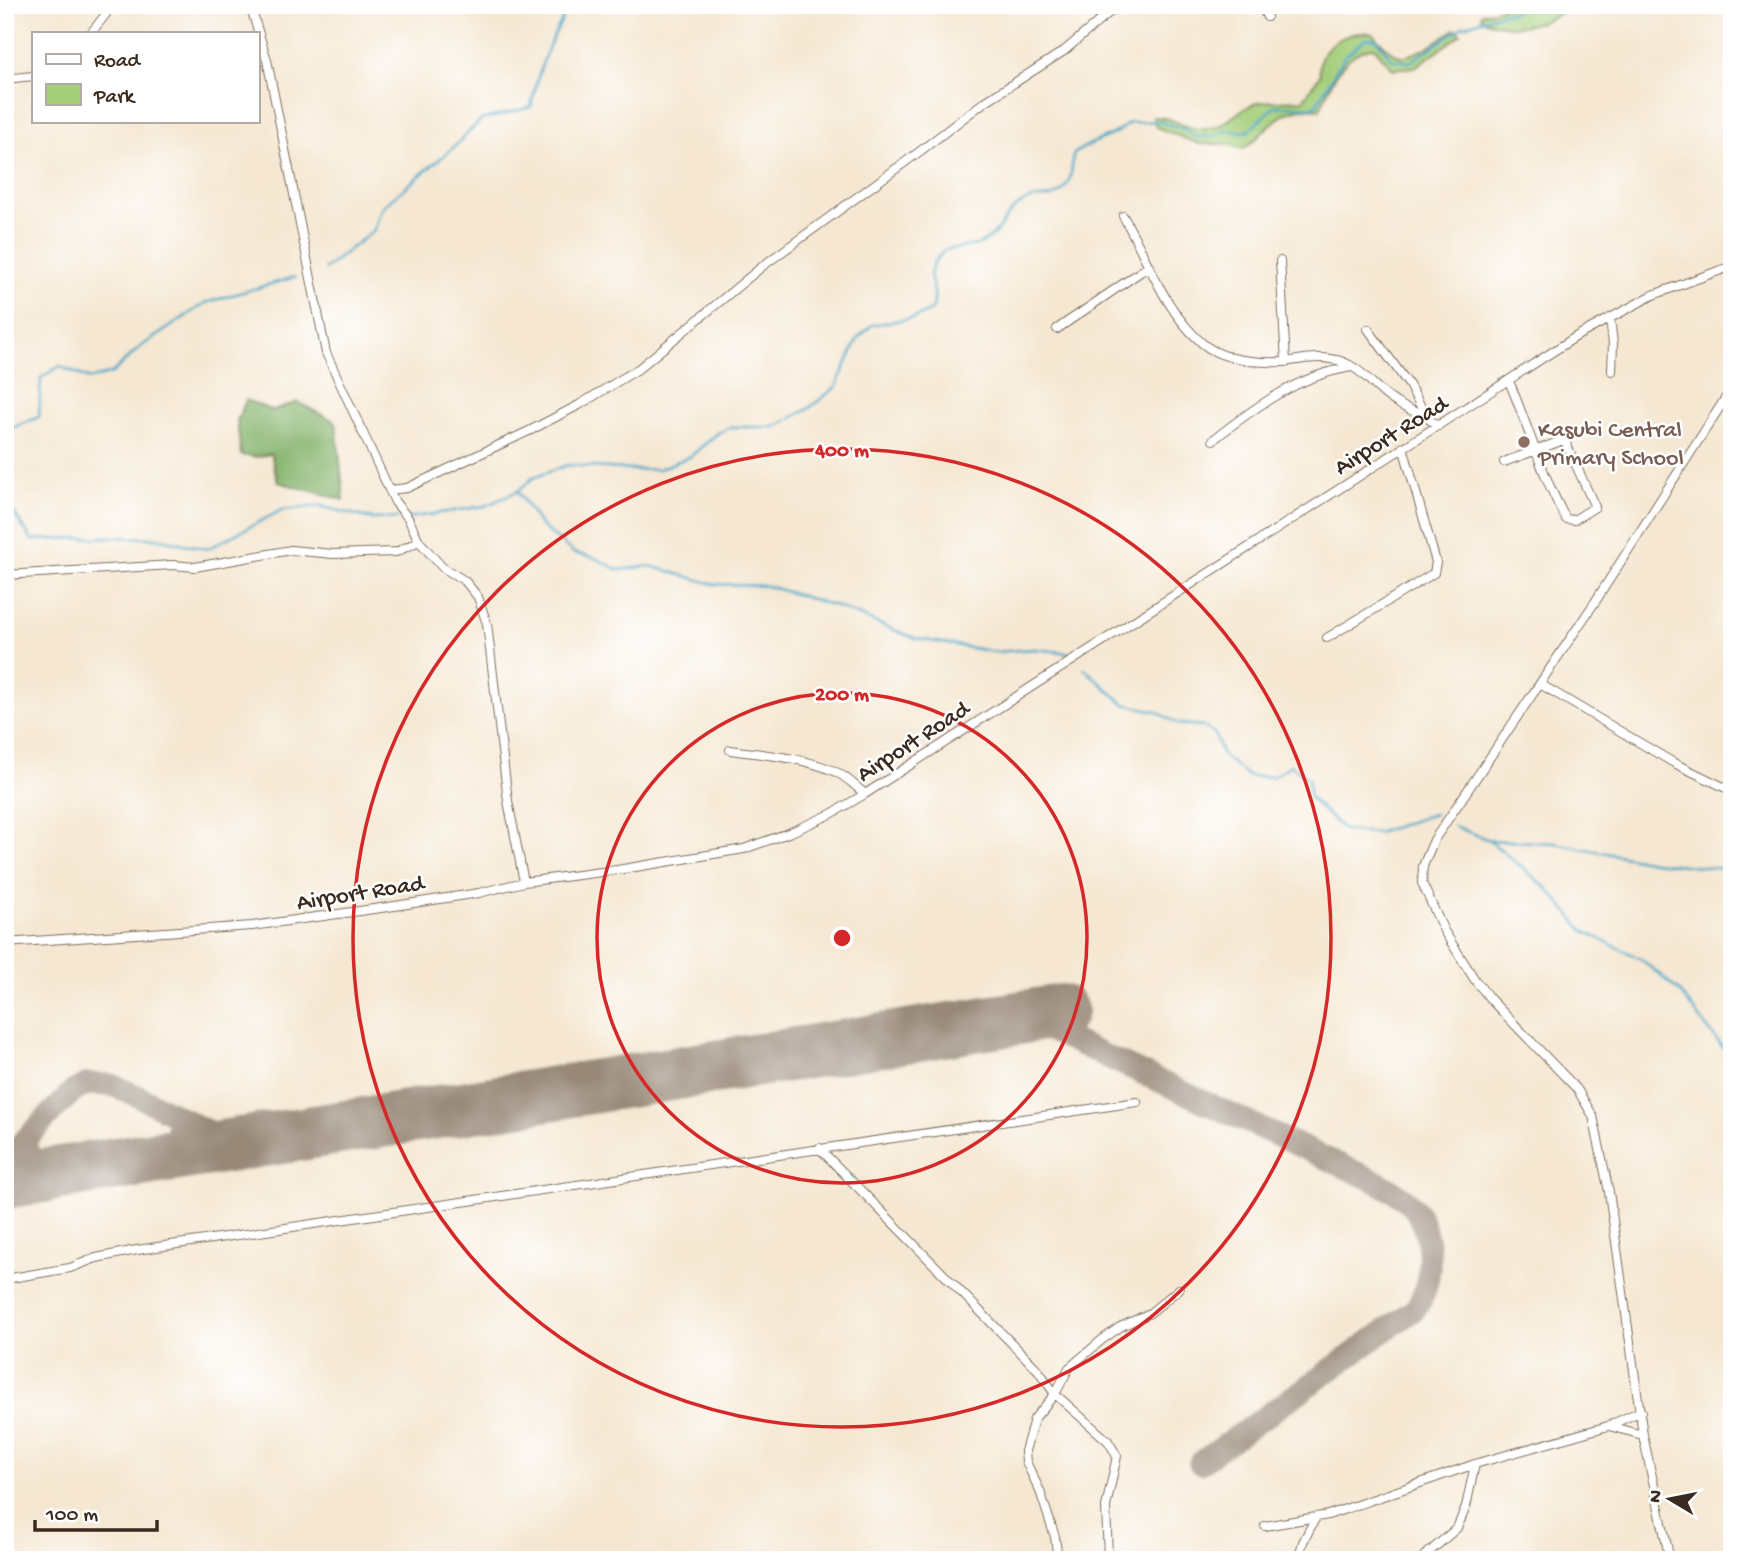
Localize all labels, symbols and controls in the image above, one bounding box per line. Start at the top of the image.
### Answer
legend [32,32,259,122]
text: Road [94,50,142,75]
text: Park [93,86,137,111]
street label: Airport Road [1330,390,1456,483]
place label: Kasubi Central Primary School [1537,417,1684,474]
marker: Kasubi Central Primary School [1516,434,1532,450]
text: 400 m [814,440,869,465]
text: 200 m [815,684,869,709]
street label: Airport Road [852,695,977,790]
street label: Airport Road [295,870,428,919]
centre of rings [830,926,854,950]
north arrow [1636,1464,1706,1534]
scale bar [35,1488,158,1532]
text: N [1644,1489,1669,1505]
text: 100 m [45,1504,98,1529]

